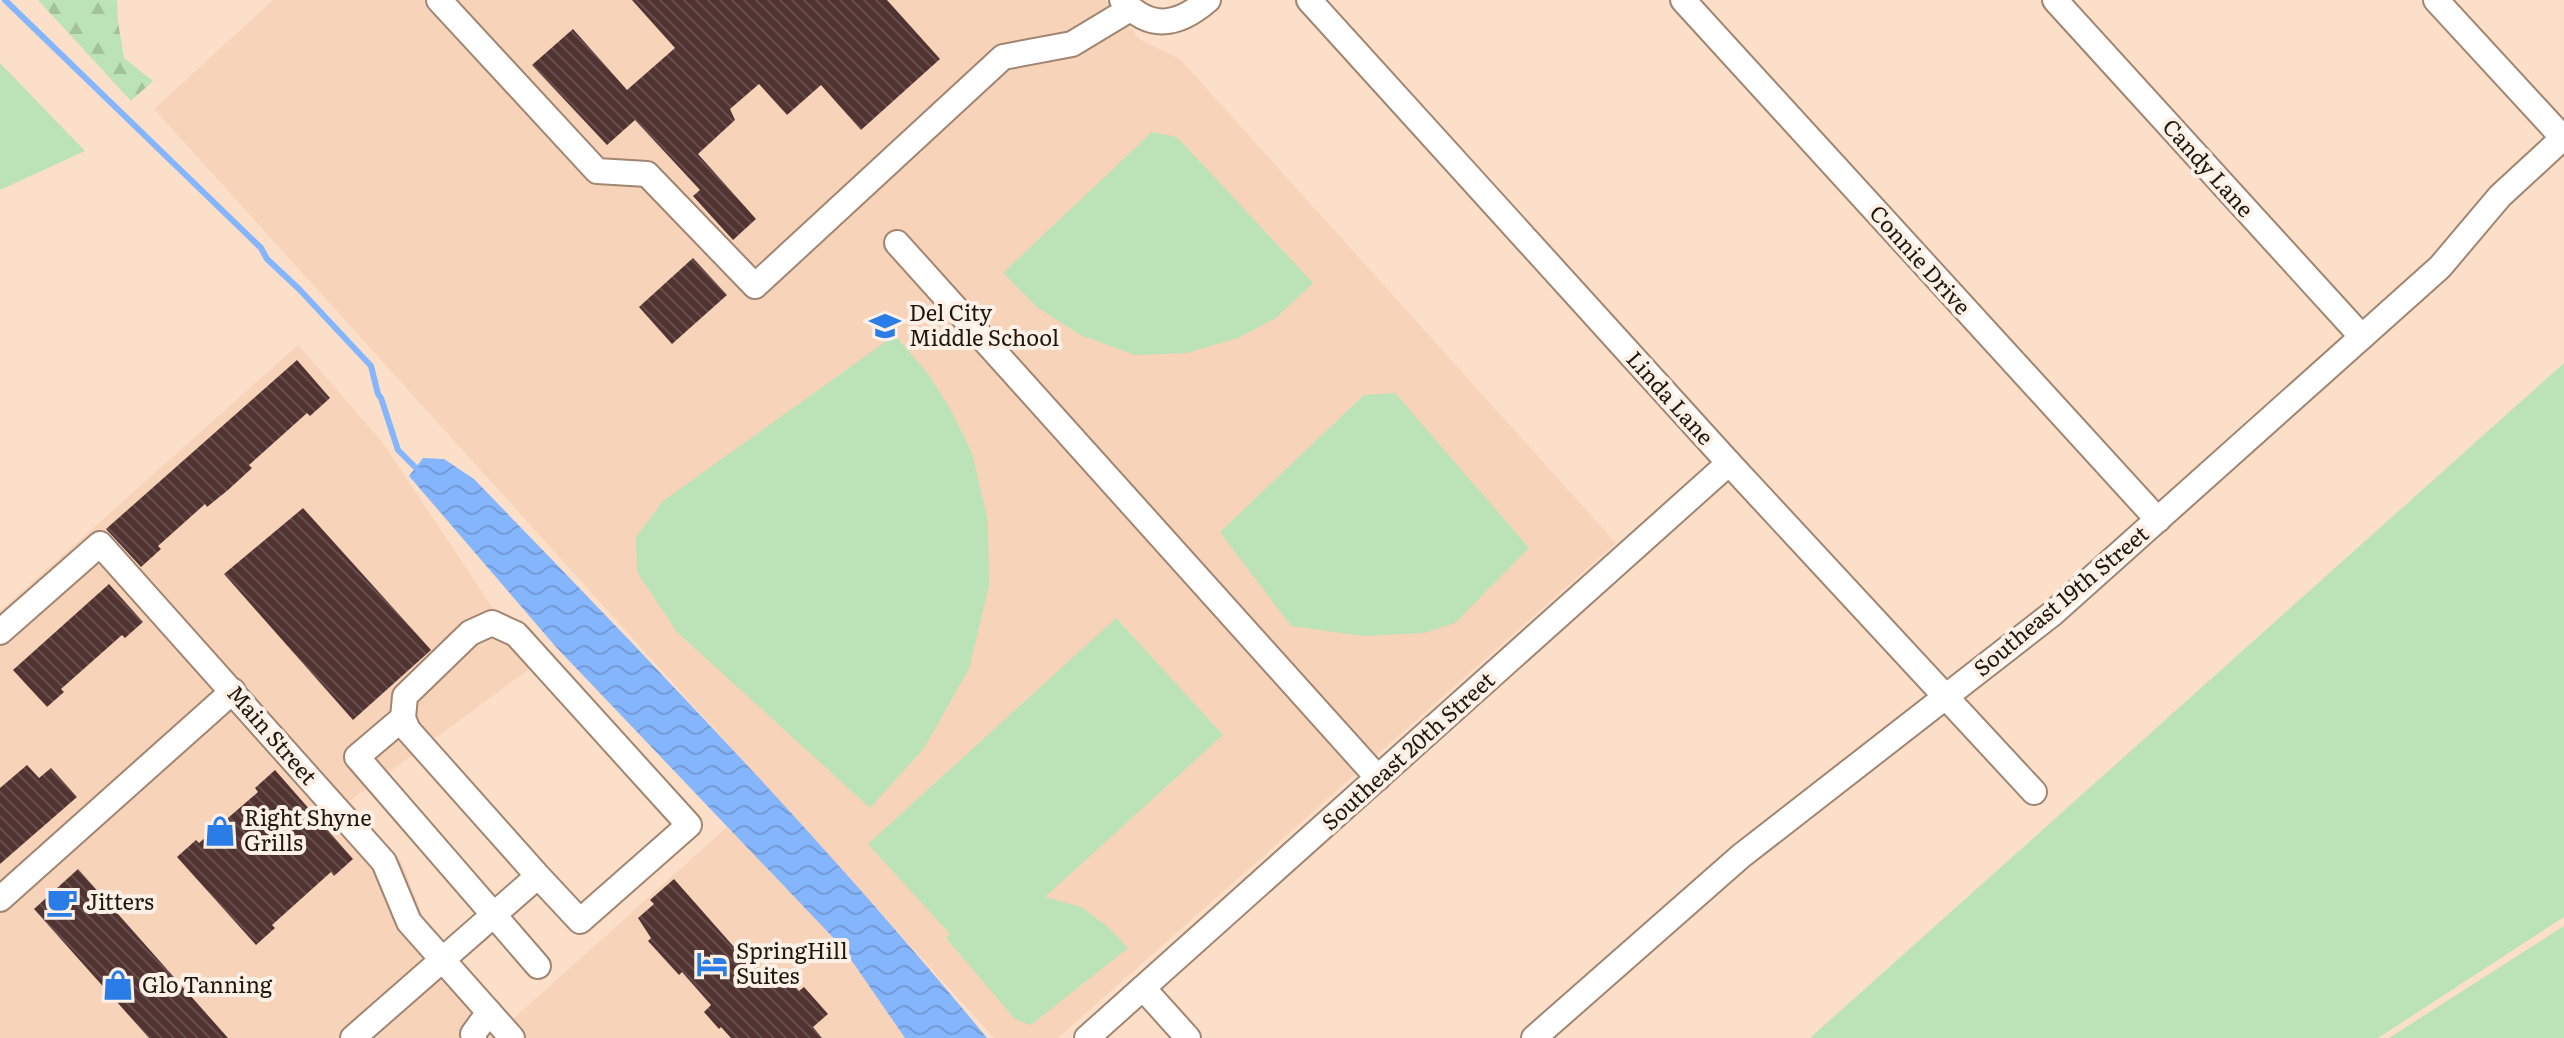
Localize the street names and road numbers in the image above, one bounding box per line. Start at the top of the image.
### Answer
street label: Candy Lane [2156,110,2262,224]
street label: Connie Drive [1863,197,1980,321]
street label: Linda Lane [1620,342,1723,452]
street label: Southeast 19th Street [1965,516,2155,683]
street label: Southeast 20th Street [1313,663,1501,837]
street label: Main Street [220,677,326,791]

